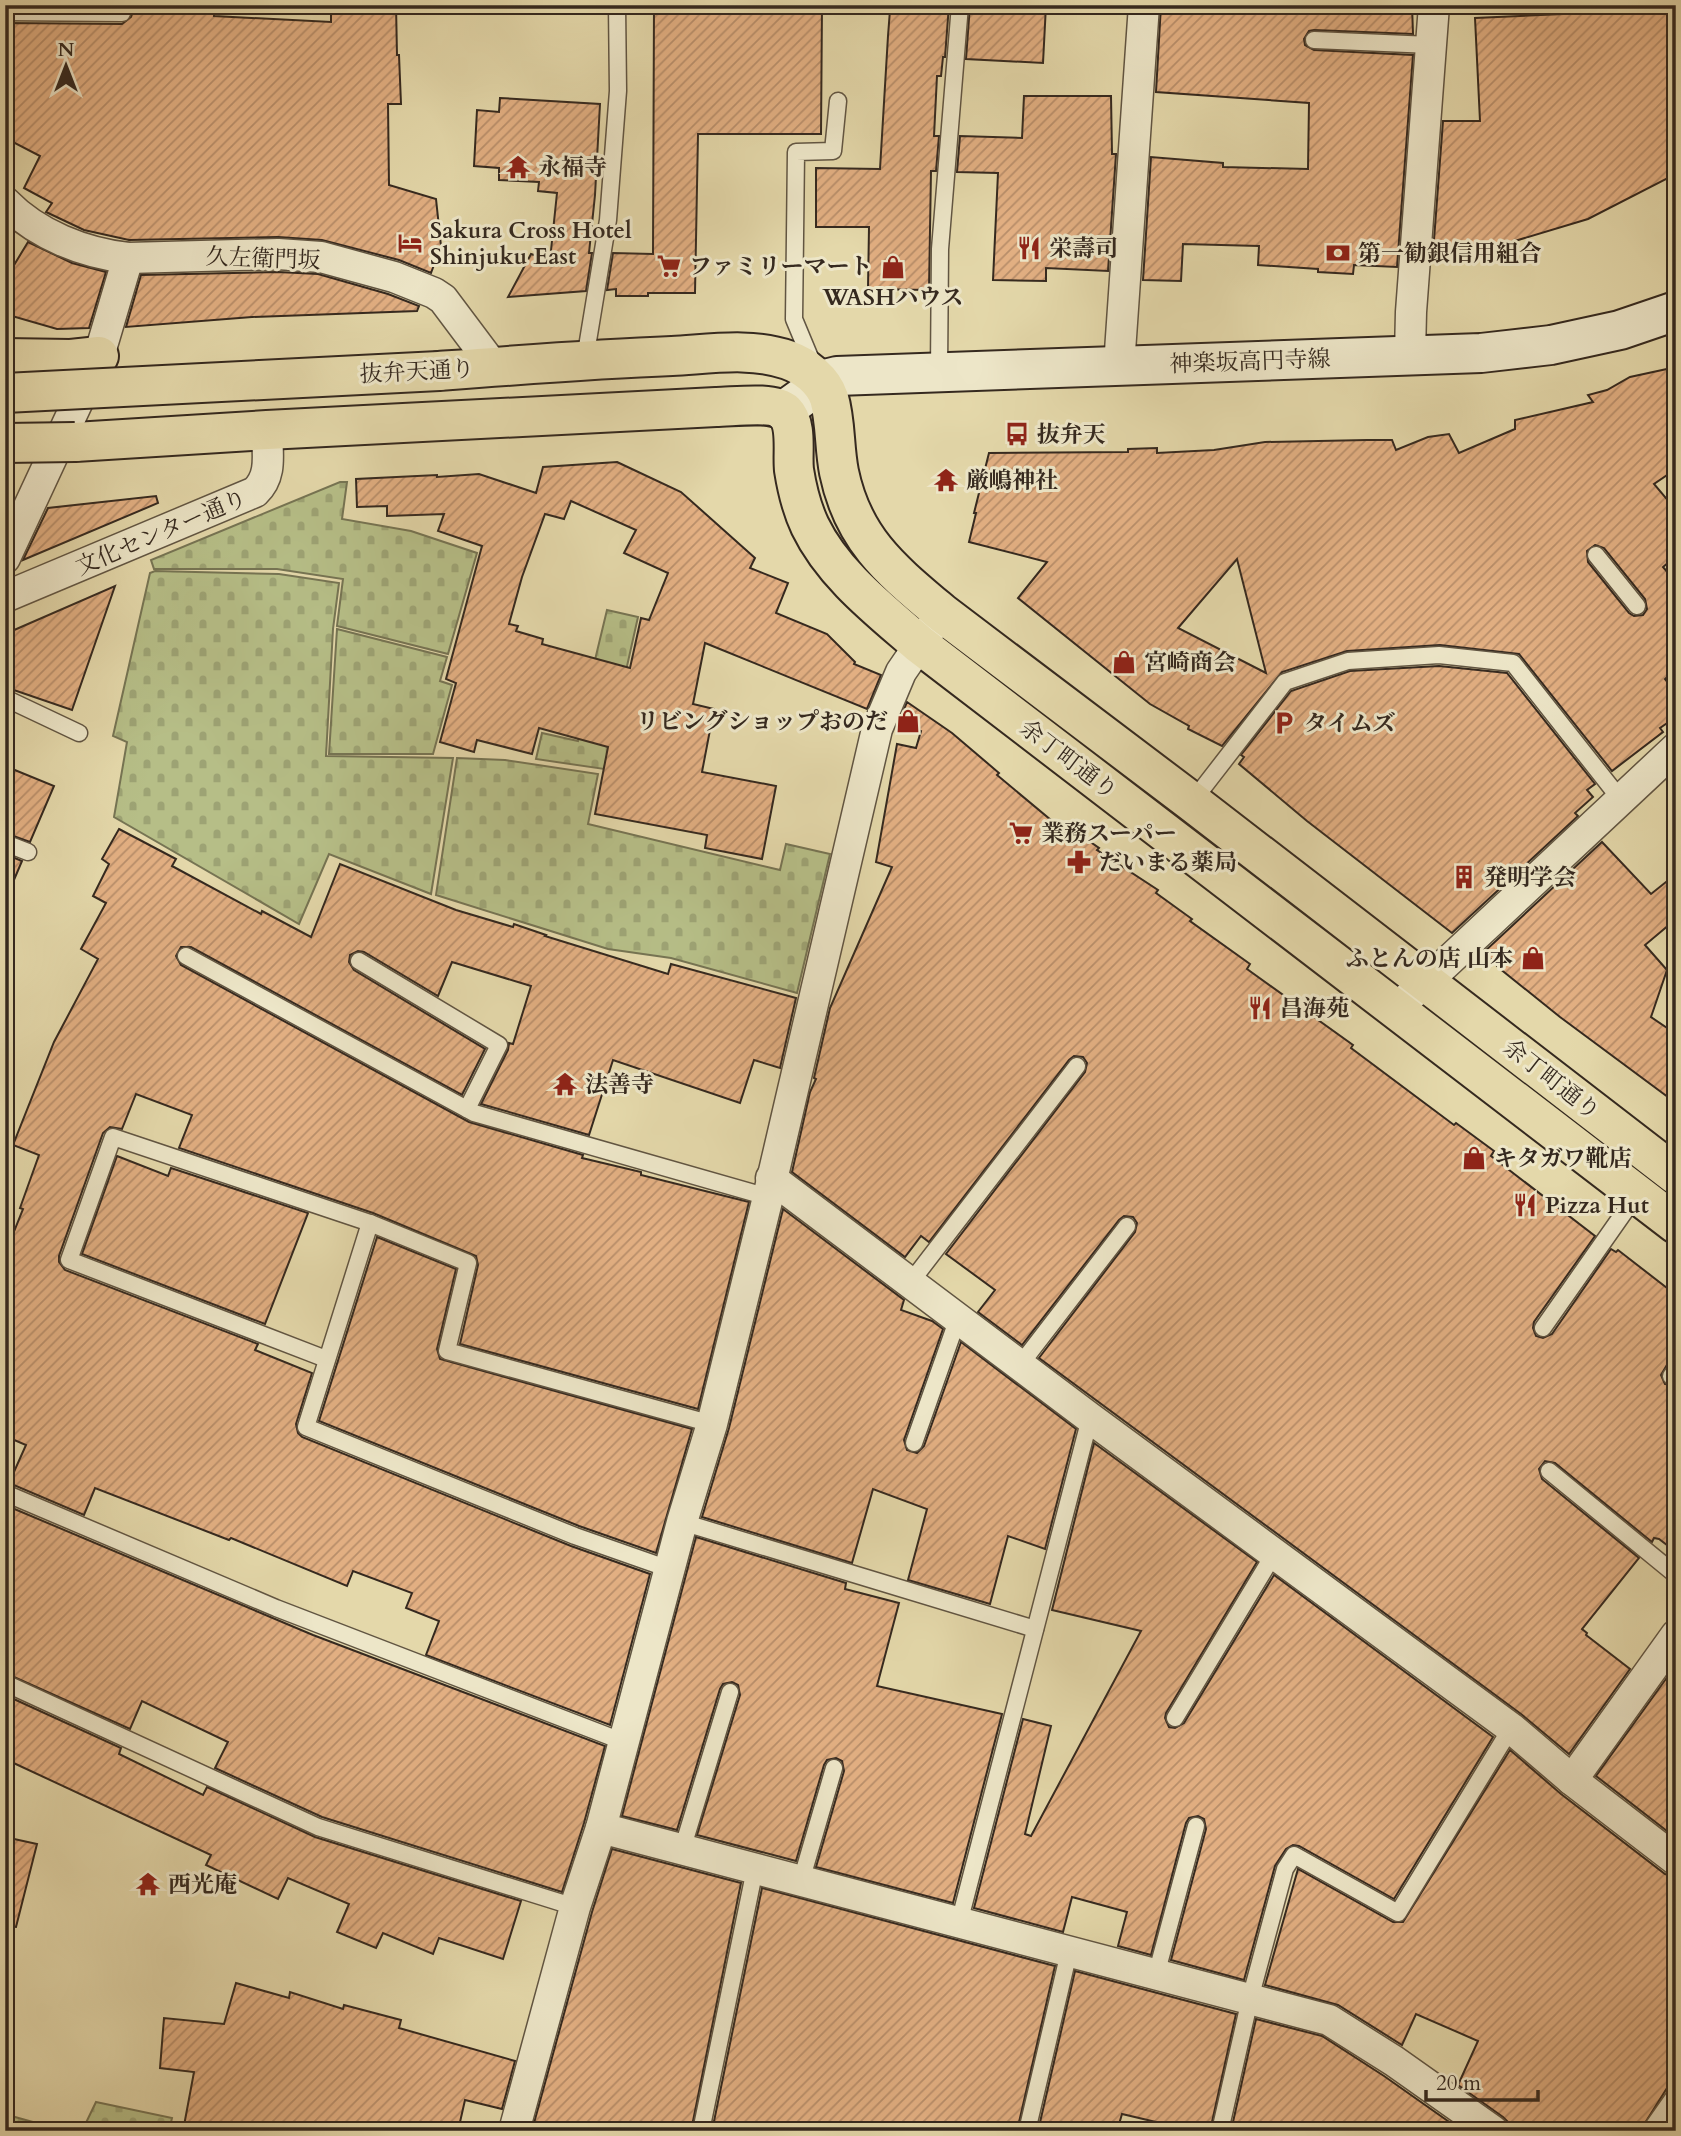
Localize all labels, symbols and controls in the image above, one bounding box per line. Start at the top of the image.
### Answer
north arrow [32,32,102,102]
text: N [58,37,75,63]
place label: 永福寺 [538,152,607,183]
temple icon: 永福寺 [504,153,532,181]
place label: Sakura Cross Hotel Shinjuku East [430,215,632,272]
hotel icon: Sakura Cross Hotel Shinjuku East [396,229,424,257]
place label: 栄壽司 [1049,233,1118,264]
restaurant icon: 栄壽司 [1015,234,1043,262]
place label: 第一勧銀信用組合 [1358,238,1542,269]
bank icon: 第一勧銀信用組合 [1324,239,1352,267]
street label: 久左衛門坂 [205,241,321,276]
place label: ファミリーマート [689,251,873,282]
supermarket icon: ファミリーマート [655,252,683,280]
shop icon: WASHハウス [879,253,907,281]
place label: WASHハウス [821,282,964,313]
street label: 神楽坂高円寺線 [1169,343,1331,380]
street label: 抜弁天通り [359,353,475,390]
place label: 抜弁天 [1037,419,1106,450]
bus stop icon: 抜弁天 [1003,420,1031,448]
place label: 厳嶋神社 [966,465,1058,496]
temple icon: 厳嶋神社 [932,466,960,494]
street label: 文化センター通り [71,482,252,582]
place label: 宮崎商会 [1144,647,1236,678]
shop icon: 宮崎商会 [1110,648,1138,676]
place label: リビングショップおのだ [636,706,888,737]
shop icon: リビングショップおのだ [894,707,922,735]
place label: タイムズ [1304,708,1396,739]
parking icon: タイムズ [1270,709,1298,737]
street label: 余丁町通り [1013,712,1124,806]
place label: 業務スーパー [1041,818,1177,849]
supermarket icon: 業務スーパー [1007,819,1035,847]
place label: だいまる薬局 [1099,847,1237,878]
pharmacy icon: だいまる薬局 [1065,848,1093,876]
place label: 発明学会 [1484,862,1576,893]
building icon: 発明学会 [1450,863,1478,891]
place label: ふとんの店 山本 [1346,943,1513,974]
shop icon: ふとんの店 山本 [1519,944,1547,972]
place label: 昌海苑 [1280,993,1349,1024]
restaurant icon: 昌海苑 [1246,994,1274,1022]
street label: 余丁町通り [1497,1032,1607,1127]
place label: 法善寺 [585,1069,654,1100]
temple icon: 法善寺 [551,1070,579,1098]
place label: キタガワ靴店 [1494,1143,1632,1174]
shop icon: キタガワ靴店 [1460,1144,1488,1172]
place label: Pizza Hut [1545,1190,1649,1221]
restaurant icon: Pizza Hut [1511,1191,1539,1219]
place label: 西光庵 [168,1869,237,1900]
temple icon: 西光庵 [134,1870,162,1898]
scale bar [1426,2059,1538,2103]
text: 20 m [1436,2069,1481,2098]

